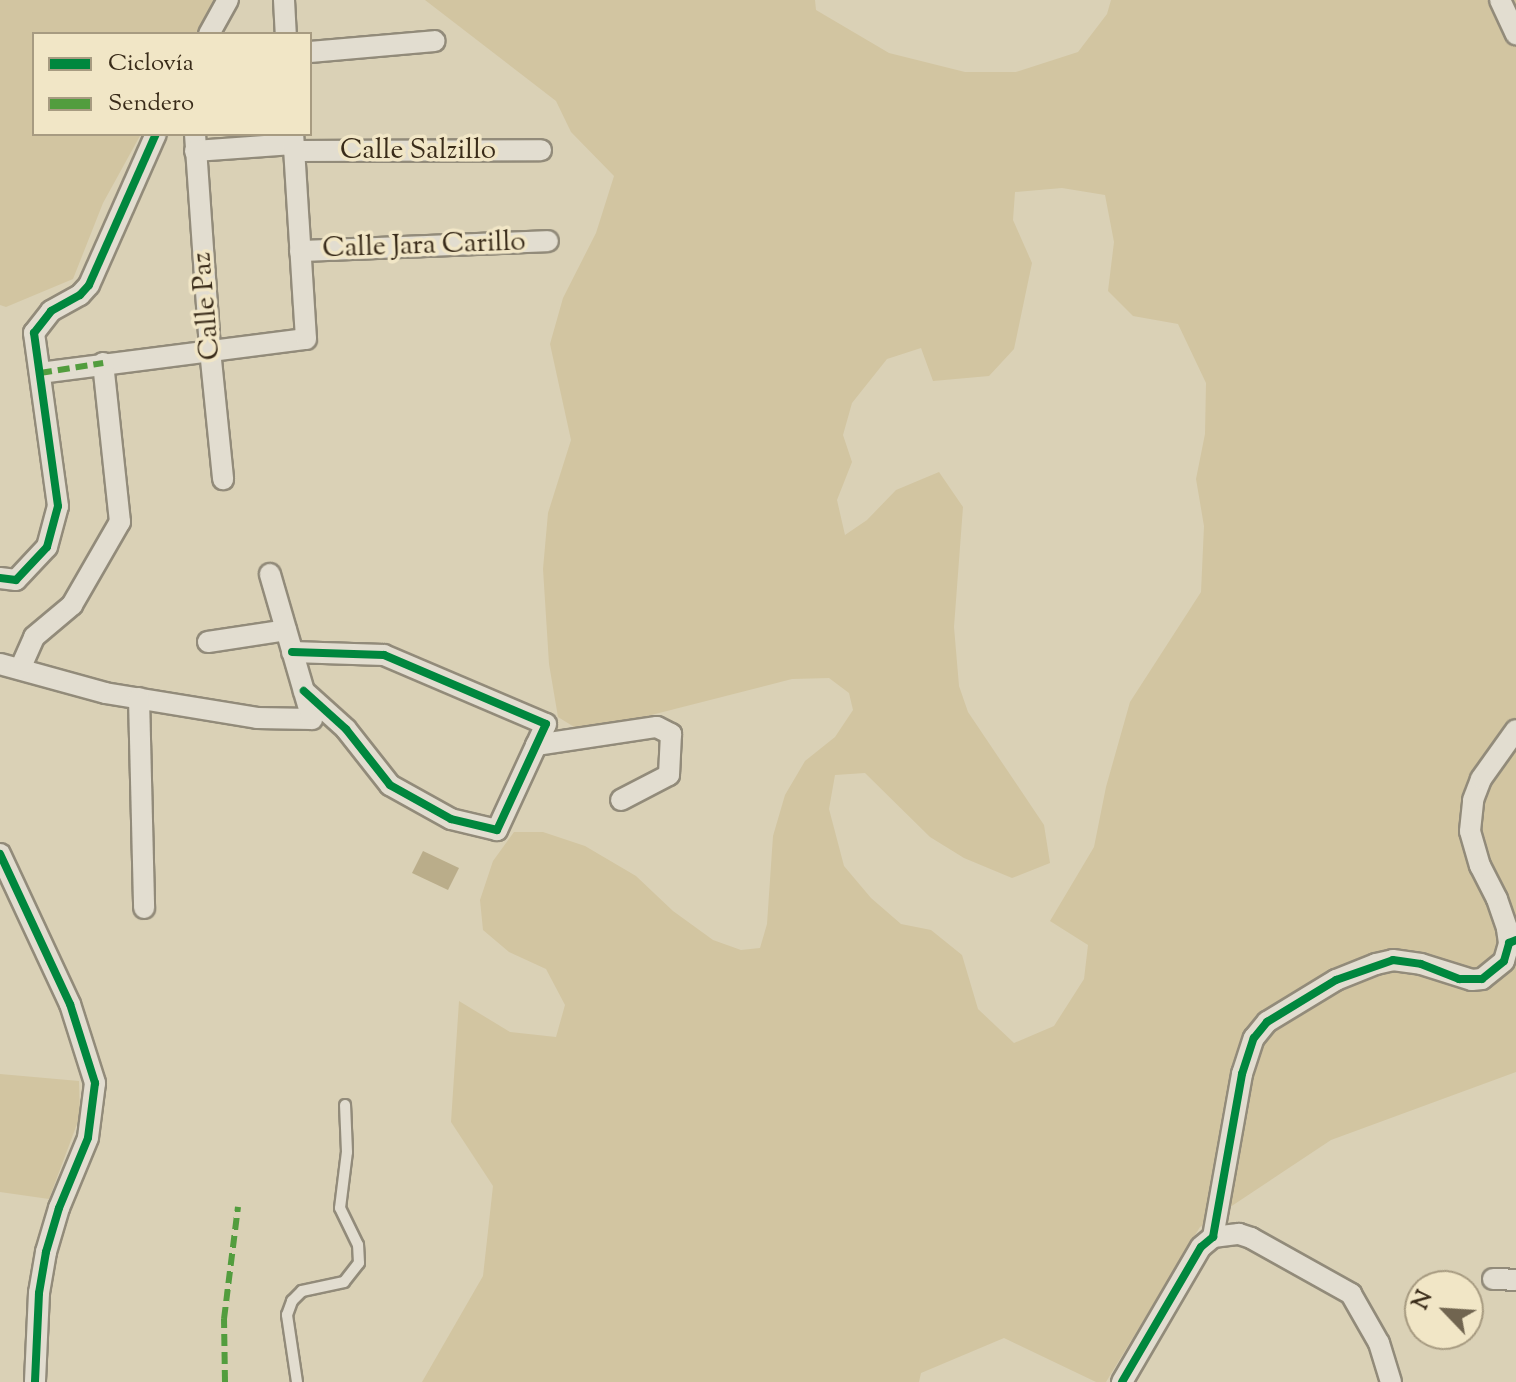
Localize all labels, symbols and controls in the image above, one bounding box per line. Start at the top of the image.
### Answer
legend [32,32,312,136]
text: Ciclovía [108,47,194,81]
text: Sendero [108,87,194,121]
street label: Calle Salzillo [340,134,496,168]
street label: Calle Jara Carillo [322,226,526,266]
street label: Calle Paz [186,251,228,361]
north arrow [1404,1270,1484,1350]
text: N [1406,1286,1442,1315]

